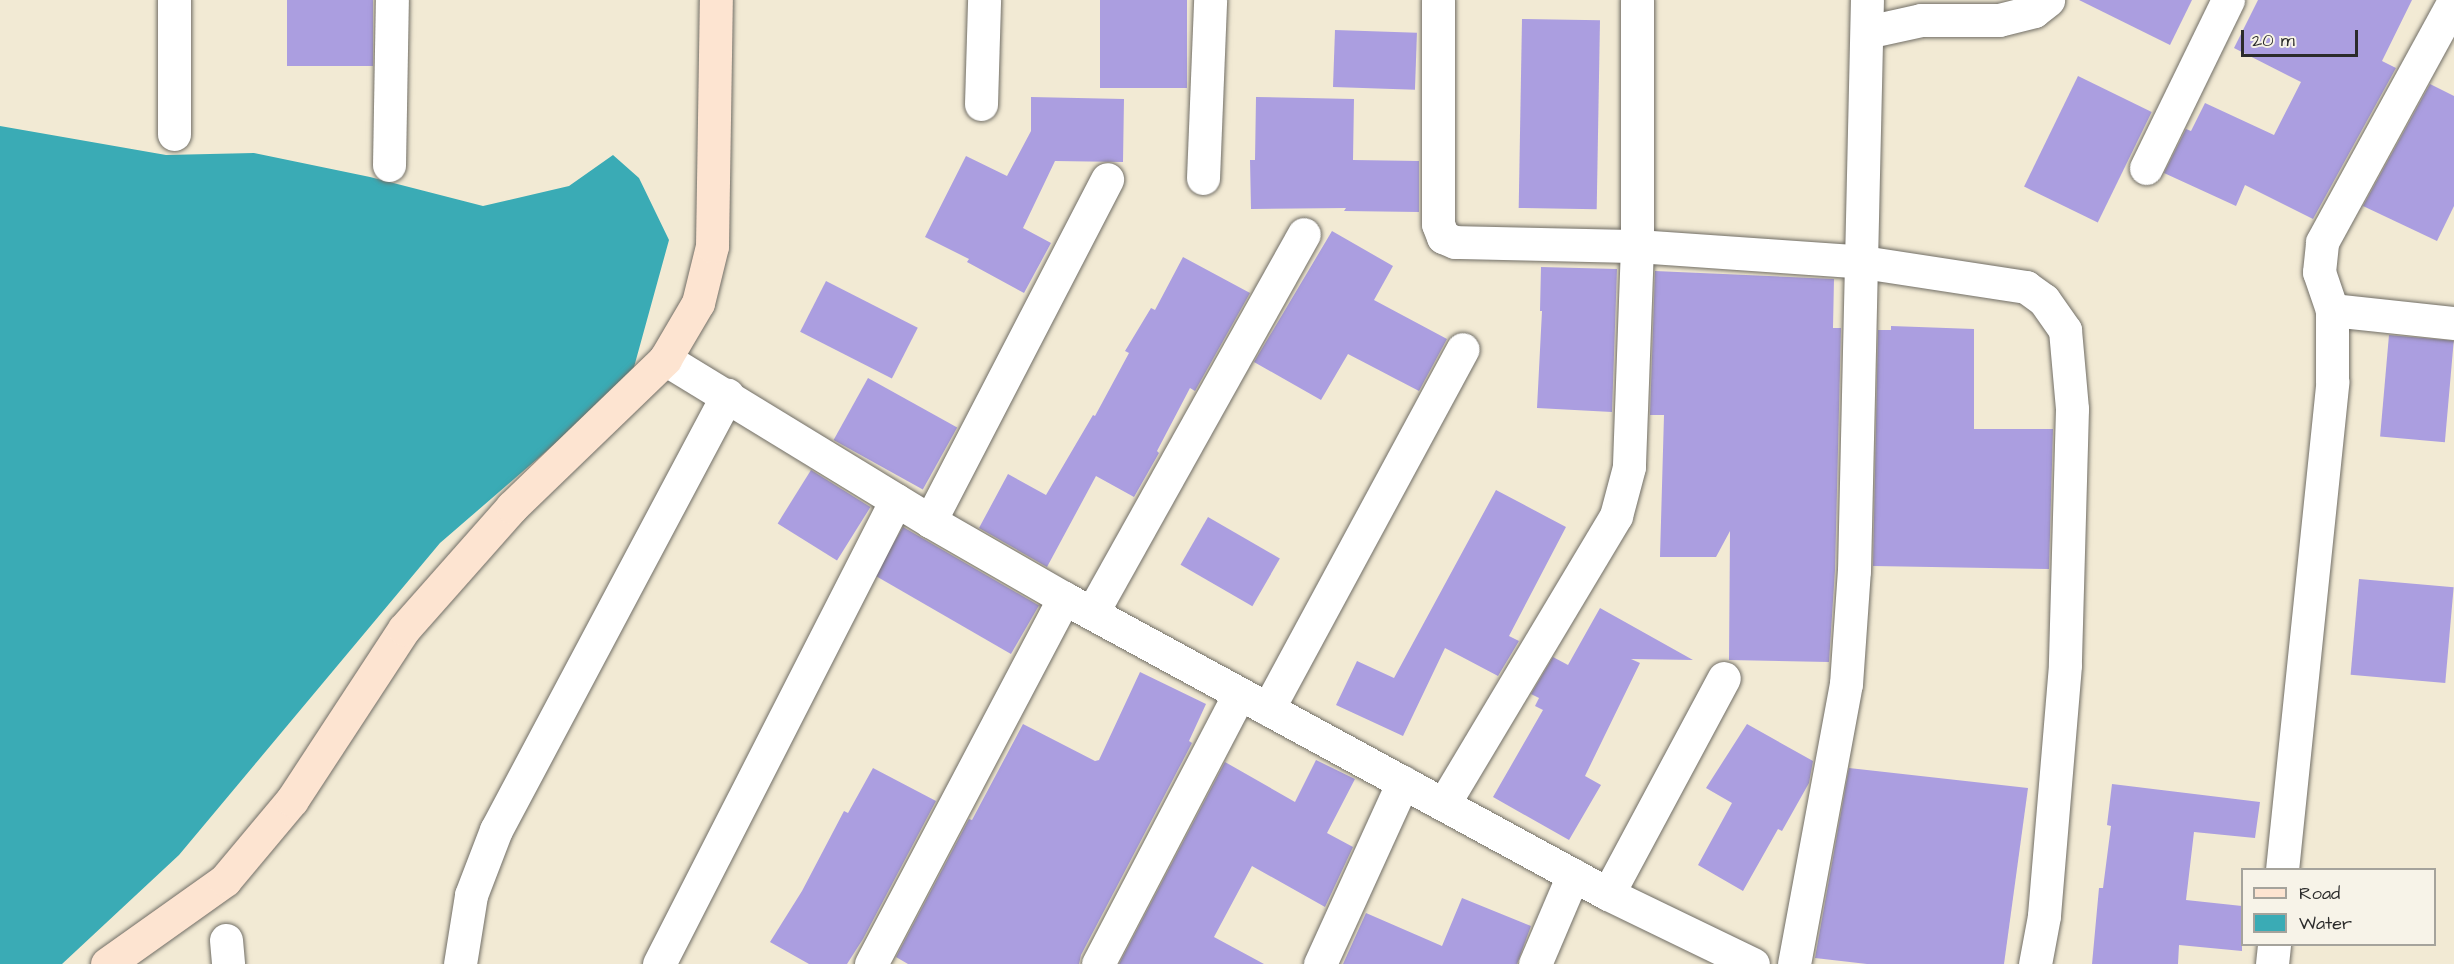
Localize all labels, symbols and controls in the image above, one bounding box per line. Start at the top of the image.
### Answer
scale bar [2244,18,2361,56]
text: 20 m [2252,28,2295,53]
legend [2241,868,2436,946]
text: Road [2299,881,2340,906]
text: Water [2299,911,2352,936]

